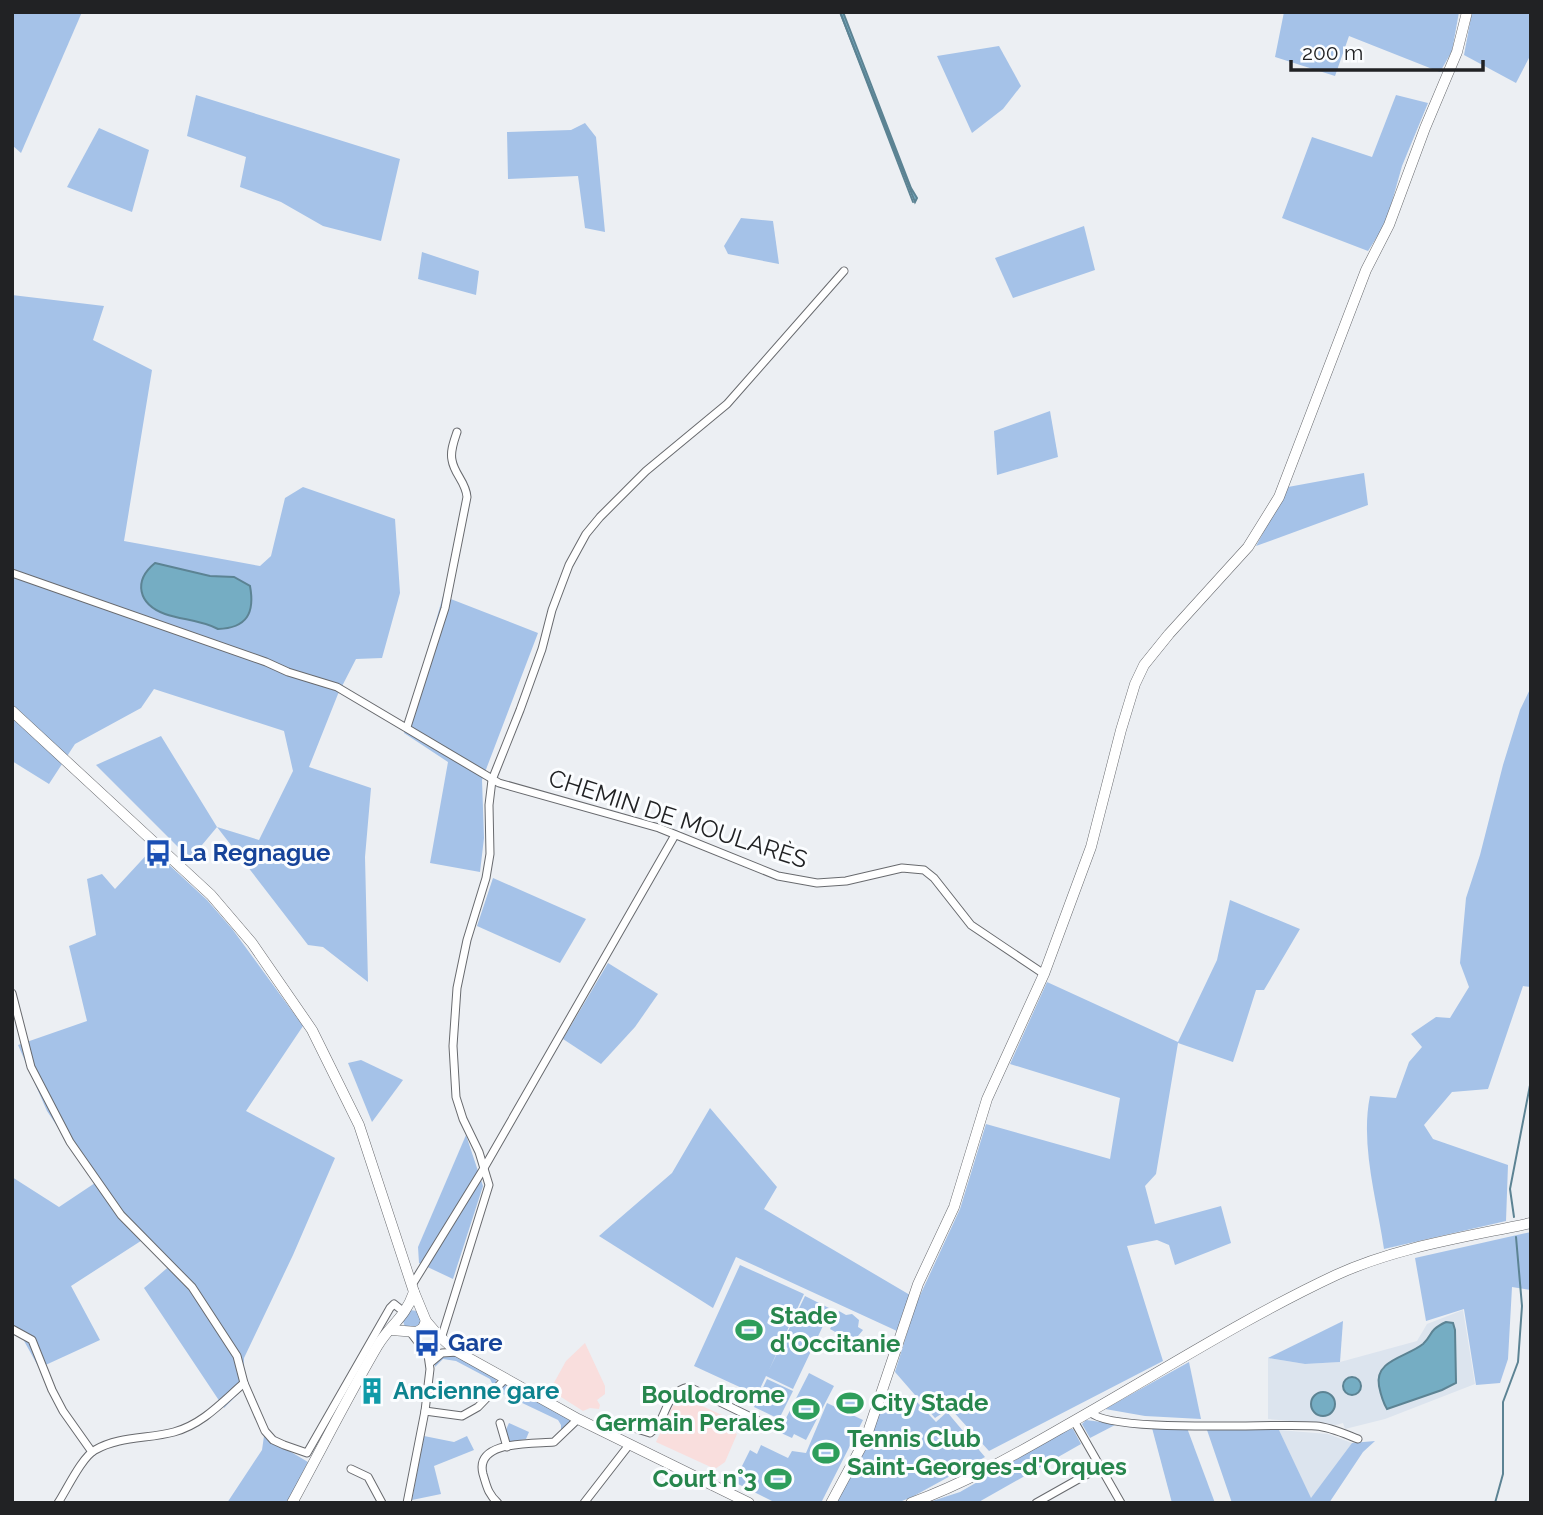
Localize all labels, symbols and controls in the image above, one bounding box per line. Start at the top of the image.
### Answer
scale bar [1291,28,1484,72]
text: 200 m [1302,40,1363,65]
street label: CHEMIN DE MOULARÈS [545,763,811,874]
bus stop icon: La Regnague [143,838,173,868]
place label: La Regnague [179,838,330,867]
place label: Stade d'Occitanie [770,1301,900,1358]
sports icon: Stade d'Occitanie [734,1315,764,1345]
bus stop icon: Gare [412,1328,442,1358]
place label: Gare [448,1328,503,1357]
building icon: Ancienne gare [357,1376,387,1406]
place label: Ancienne gare [393,1376,559,1405]
place label: Boulodrome Germain Perales [596,1380,785,1437]
sports icon: City Stade [835,1388,865,1418]
place label: City Stade [871,1388,988,1417]
sports icon: Boulodrome Germain Perales [791,1394,821,1424]
place label: Tennis Club Saint-Georges-d'Orques [847,1424,1127,1481]
sports icon: Tennis Club Saint-Georges-d'Orques [811,1438,841,1468]
place label: Court n°3 [652,1464,757,1493]
sports icon: Court n°3 [763,1464,793,1494]

